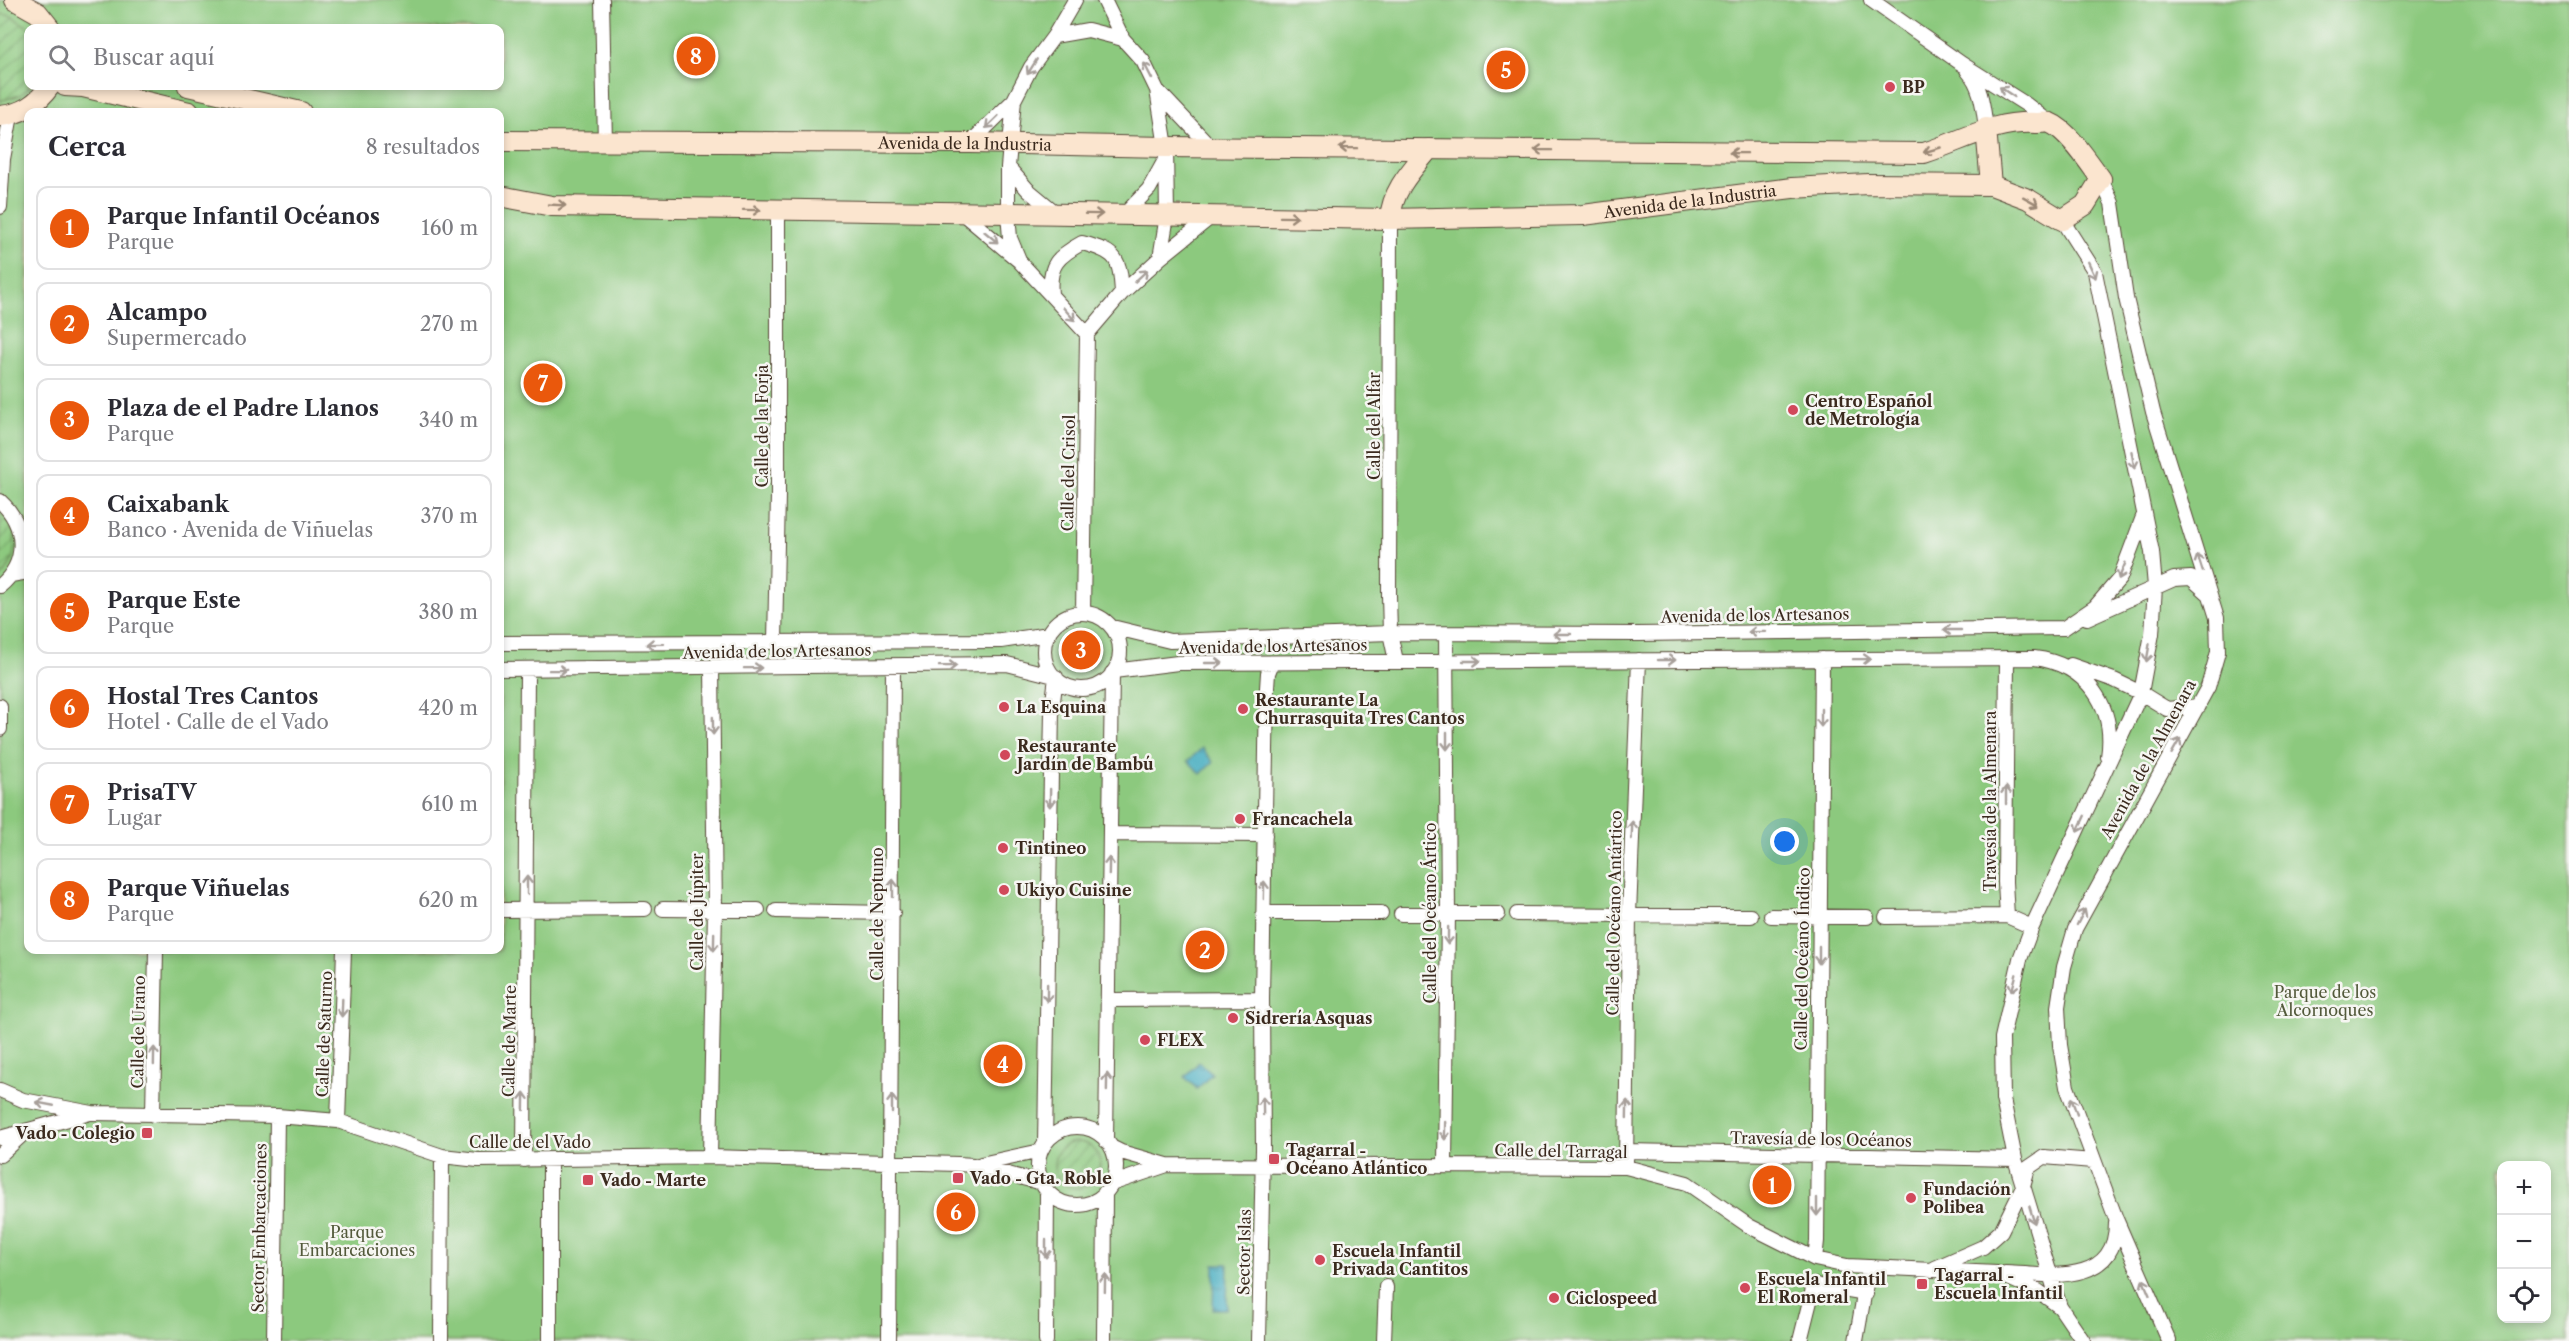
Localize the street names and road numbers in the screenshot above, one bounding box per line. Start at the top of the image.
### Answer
street label: Avenida de la Industria [877,133,1053,155]
street label: Avenida de la Industria [1602,180,1778,222]
street label: Calle de la Forja [752,364,772,488]
street label: Calle del Alfar [1364,372,1384,480]
street label: Calle del Crisol [1057,414,1079,532]
street label: Avenida de los Artesanos [1659,603,1850,627]
street label: Avenida de los Artesanos [1177,634,1368,658]
street label: Avenida de los Artesanos [681,639,872,663]
street label: Avenida de la Almenara [2095,675,2200,843]
street label: Travesía de la Almenara [1980,710,2000,891]
street label: Calle del Océano Antártico [1602,810,1626,1016]
street label: Calle del Océano Ártico [1420,822,1440,1004]
street label: Calle de Neptuno [867,847,887,981]
street label: Calle de Júpiter [687,853,707,971]
street label: Calle del Océano Índico [1790,867,1814,1051]
street label: Calle de Saturno [312,970,336,1098]
street label: Calle de Urano [127,975,149,1089]
street label: Calle de Marte [498,985,520,1097]
street label: Travesía de los Océanos [1730,1127,1912,1151]
street label: Calle de el Vado [469,1132,591,1152]
street label: Calle del Tarragal [1494,1140,1628,1162]
street label: Sector Embarcaciones [248,1143,270,1313]
street label: Sector Islas [1233,1209,1255,1295]

